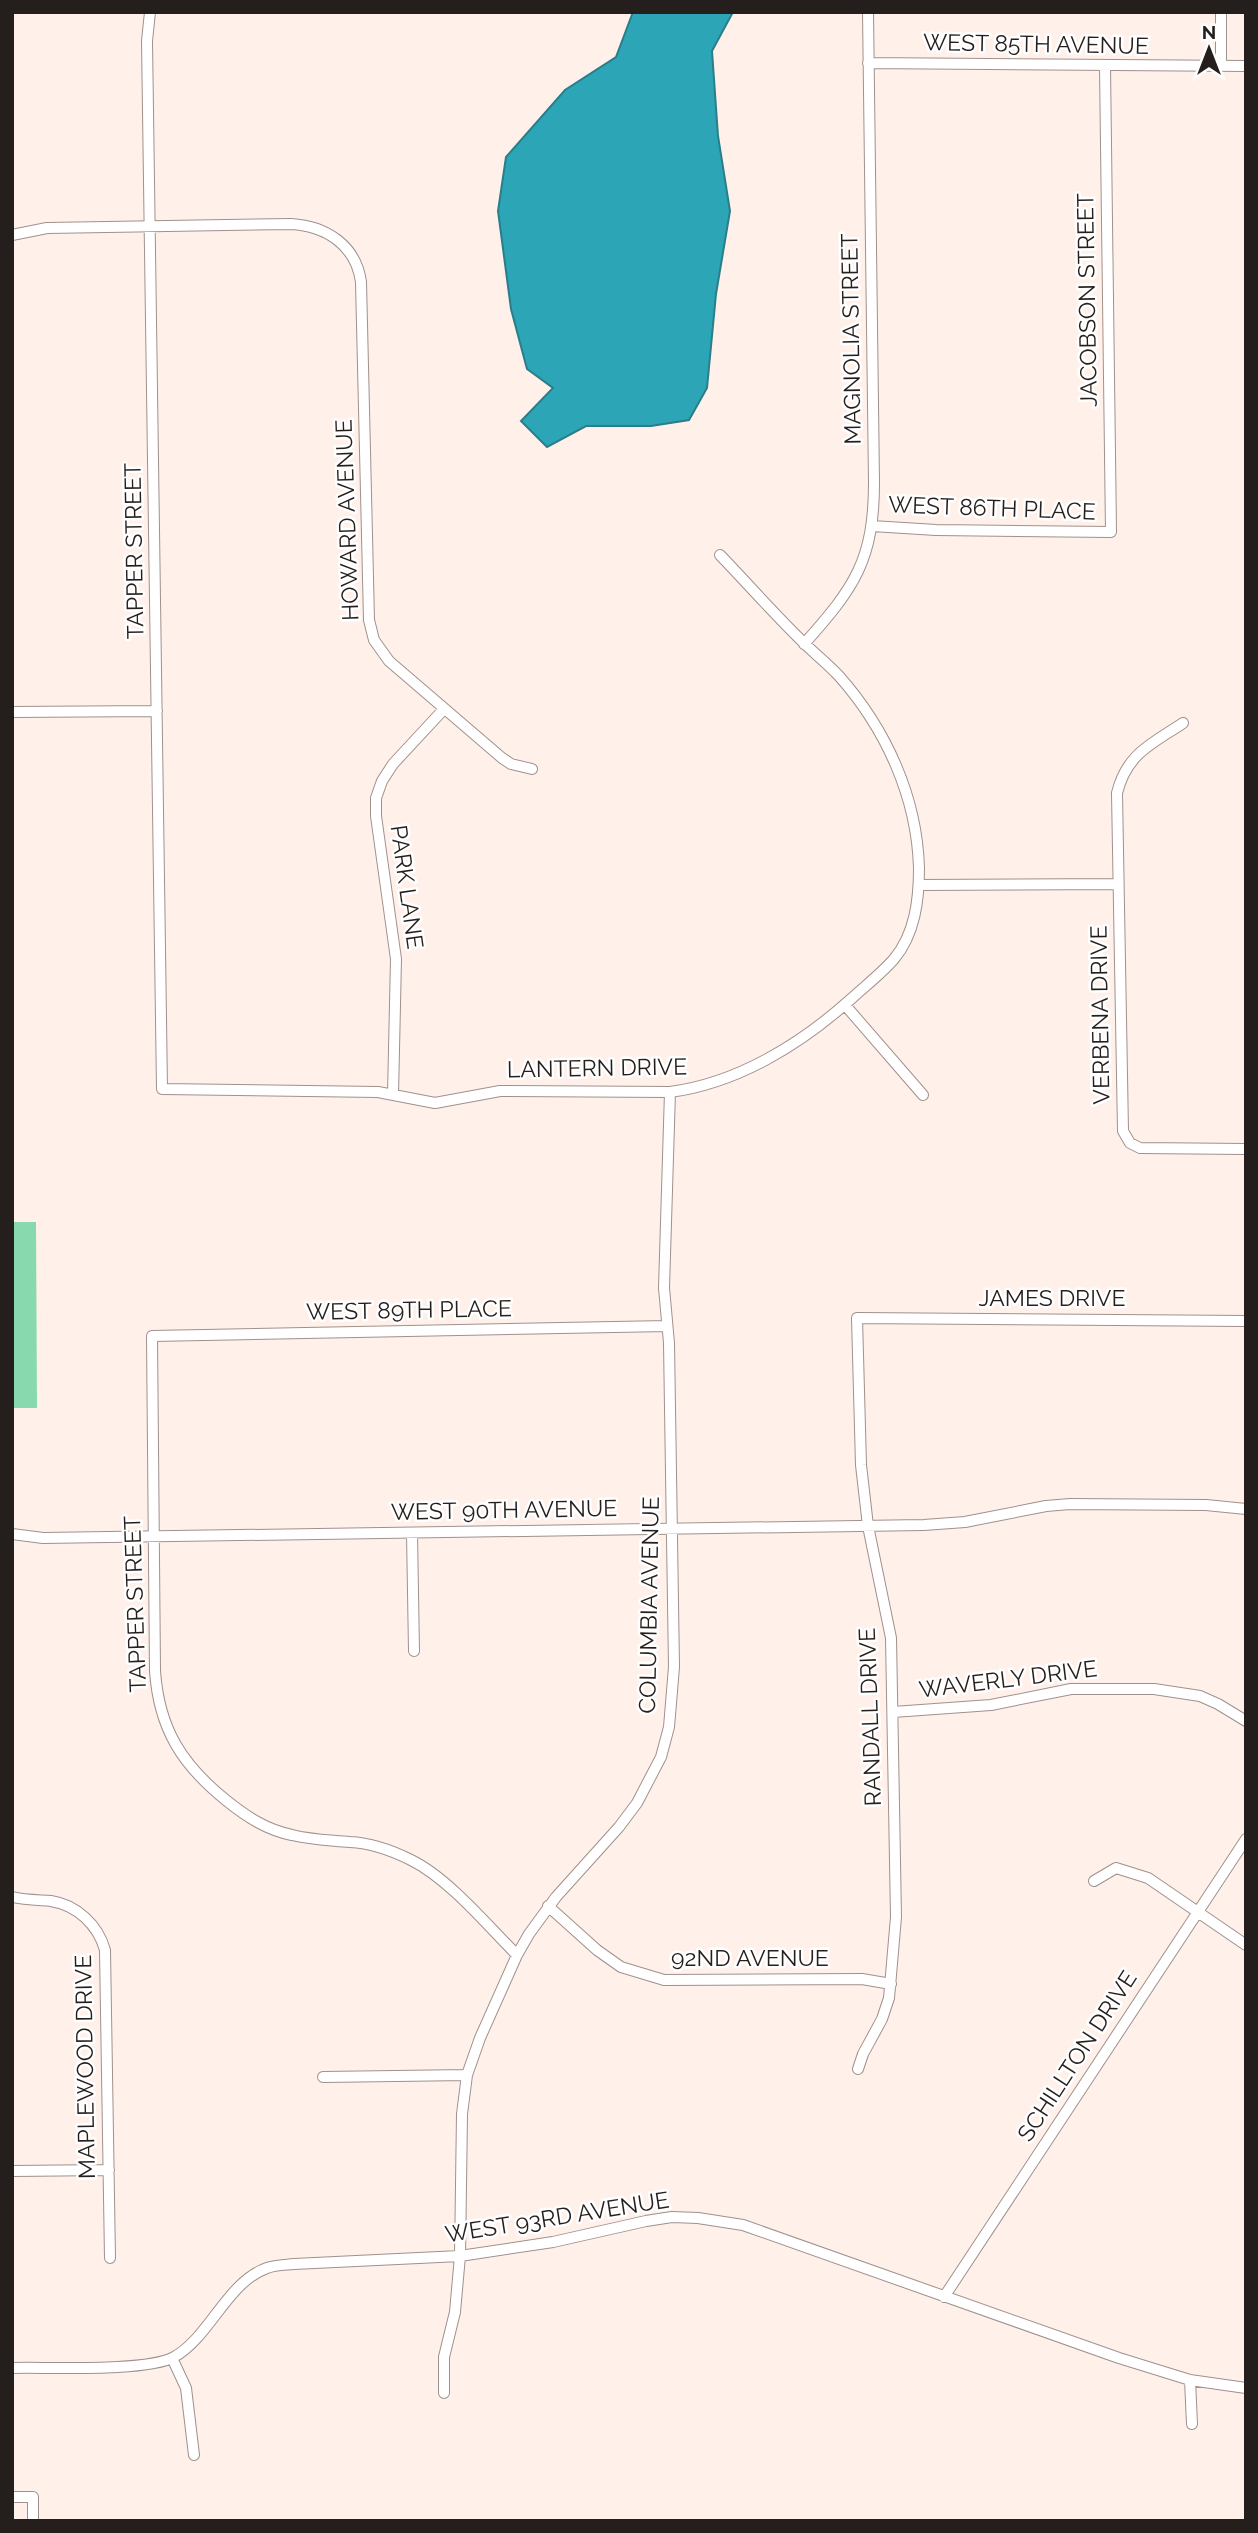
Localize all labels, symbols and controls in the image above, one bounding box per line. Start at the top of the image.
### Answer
north arrow [1174,14,1244,84]
text: N [1202,21,1216,43]
street label: WEST 85TH AVENUE [923,28,1149,59]
street label: JACOBSON STREET [1071,193,1102,407]
street label: MAGNOLIA STREET [835,233,866,445]
street label: HOWARD AVENUE [329,419,364,621]
street label: TAPPER STREET [118,463,149,640]
street label: WEST 86TH PLACE [888,490,1096,525]
street label: PARK LANE [385,823,430,951]
street label: VERBENA DRIVE [1084,925,1115,1105]
street label: LANTERN DRIVE [507,1052,687,1083]
street label: JAMES DRIVE [979,1284,1125,1311]
street label: WEST 89TH PLACE [306,1294,512,1325]
street label: WEST 90TH AVENUE [391,1494,617,1525]
street label: COLUMBIA AVENUE [633,1496,664,1714]
street label: TAPPER STREET [118,1515,151,1693]
street label: RANDALL DRIVE [853,1627,886,1807]
street label: WAVERLY DRIVE [917,1654,1098,1703]
street label: 92ND AVENUE [671,1944,829,1971]
street label: MAPLEWOOD DRIVE [69,1955,100,2180]
street label: SCHILLTON DRIVE [1011,1965,1142,2146]
street label: WEST 93RD AVENUE [443,2185,671,2248]

